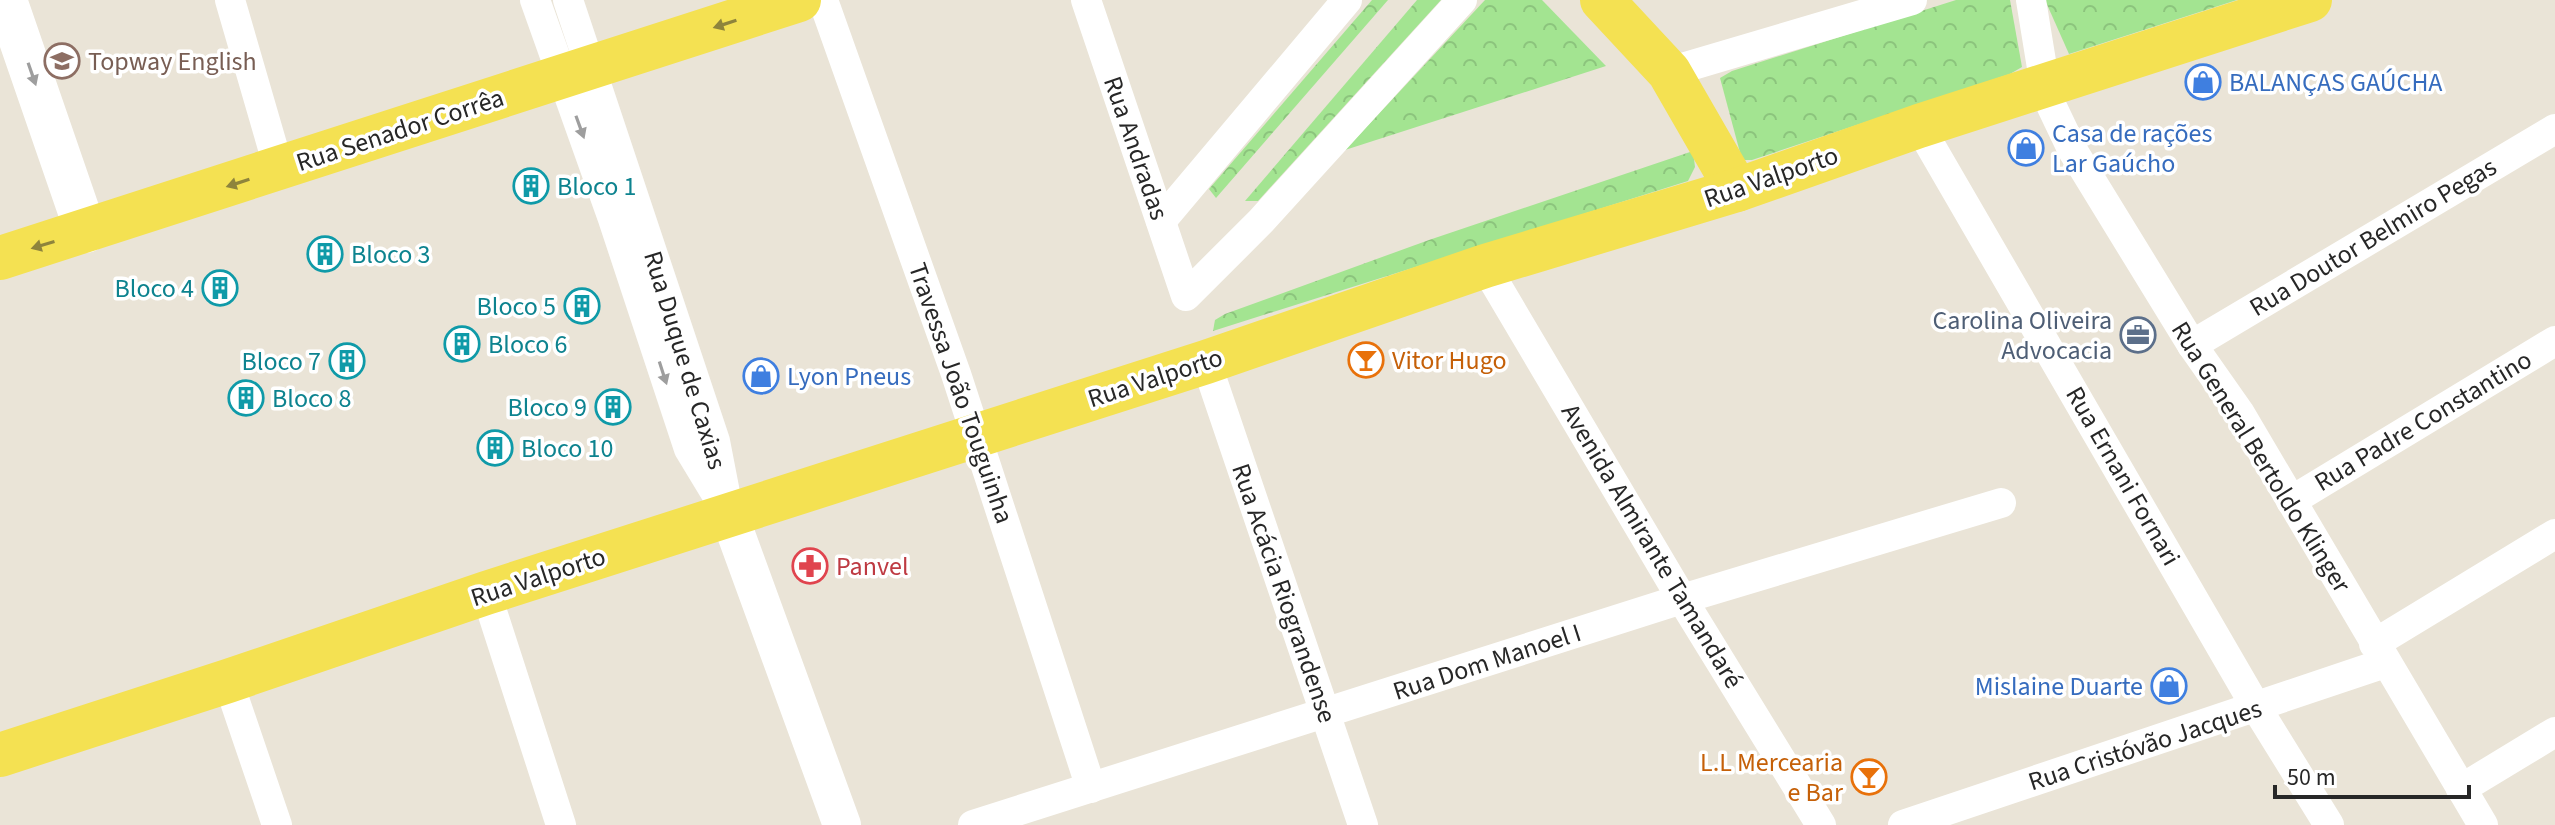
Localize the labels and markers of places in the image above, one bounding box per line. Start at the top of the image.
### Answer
school or university icon: Topway English [43,42,81,80]
place label: Topway English [88,43,257,80]
shop icon: BALANÇAS GAÚCHA [2184,63,2222,101]
place label: BALANÇAS GAÚCHA [2229,64,2443,101]
place label: Casa de rações Lar Gaúcho [2052,115,2212,182]
shop icon: Casa de rações Lar Gaúcho [2007,129,2045,167]
building icon: Bloco 1 [512,167,550,205]
place label: Bloco 1 [557,168,637,205]
building icon: Bloco 3 [306,235,344,273]
place label: Bloco 3 [351,236,431,273]
building icon: Bloco 4 [201,269,239,307]
place label: Bloco 4 [114,270,194,307]
building icon: Bloco 5 [563,287,601,325]
place label: Bloco 5 [476,288,556,325]
place label: Carolina Oliveira Advocacia [1933,302,2112,369]
office icon: Carolina Oliveira Advocacia [2119,316,2157,354]
building icon: Bloco 6 [443,325,481,363]
place label: Bloco 6 [488,326,568,363]
bar icon: Vitor Hugo [1347,341,1385,379]
building icon: Bloco 7 [328,342,366,380]
place label: Vitor Hugo [1392,342,1506,379]
place label: Bloco 7 [241,343,321,380]
shop icon: Lyon Pneus [742,357,780,395]
place label: Lyon Pneus [787,358,911,395]
building icon: Bloco 8 [227,379,265,417]
place label: Bloco 8 [272,380,352,417]
building icon: Bloco 9 [594,388,632,426]
place label: Bloco 9 [507,389,587,426]
building icon: Bloco 10 [476,429,514,467]
place label: Bloco 10 [521,430,613,467]
pharmacy icon: Panvel [791,547,829,585]
place label: Panvel [836,548,909,585]
shop icon: Mislaine Duarte [2150,667,2188,705]
place label: Mislaine Duarte [1975,668,2143,705]
place label: L.L Mercearia e Bar [1700,744,1844,811]
bar icon: L.L Mercearia e Bar [1850,758,1888,796]

